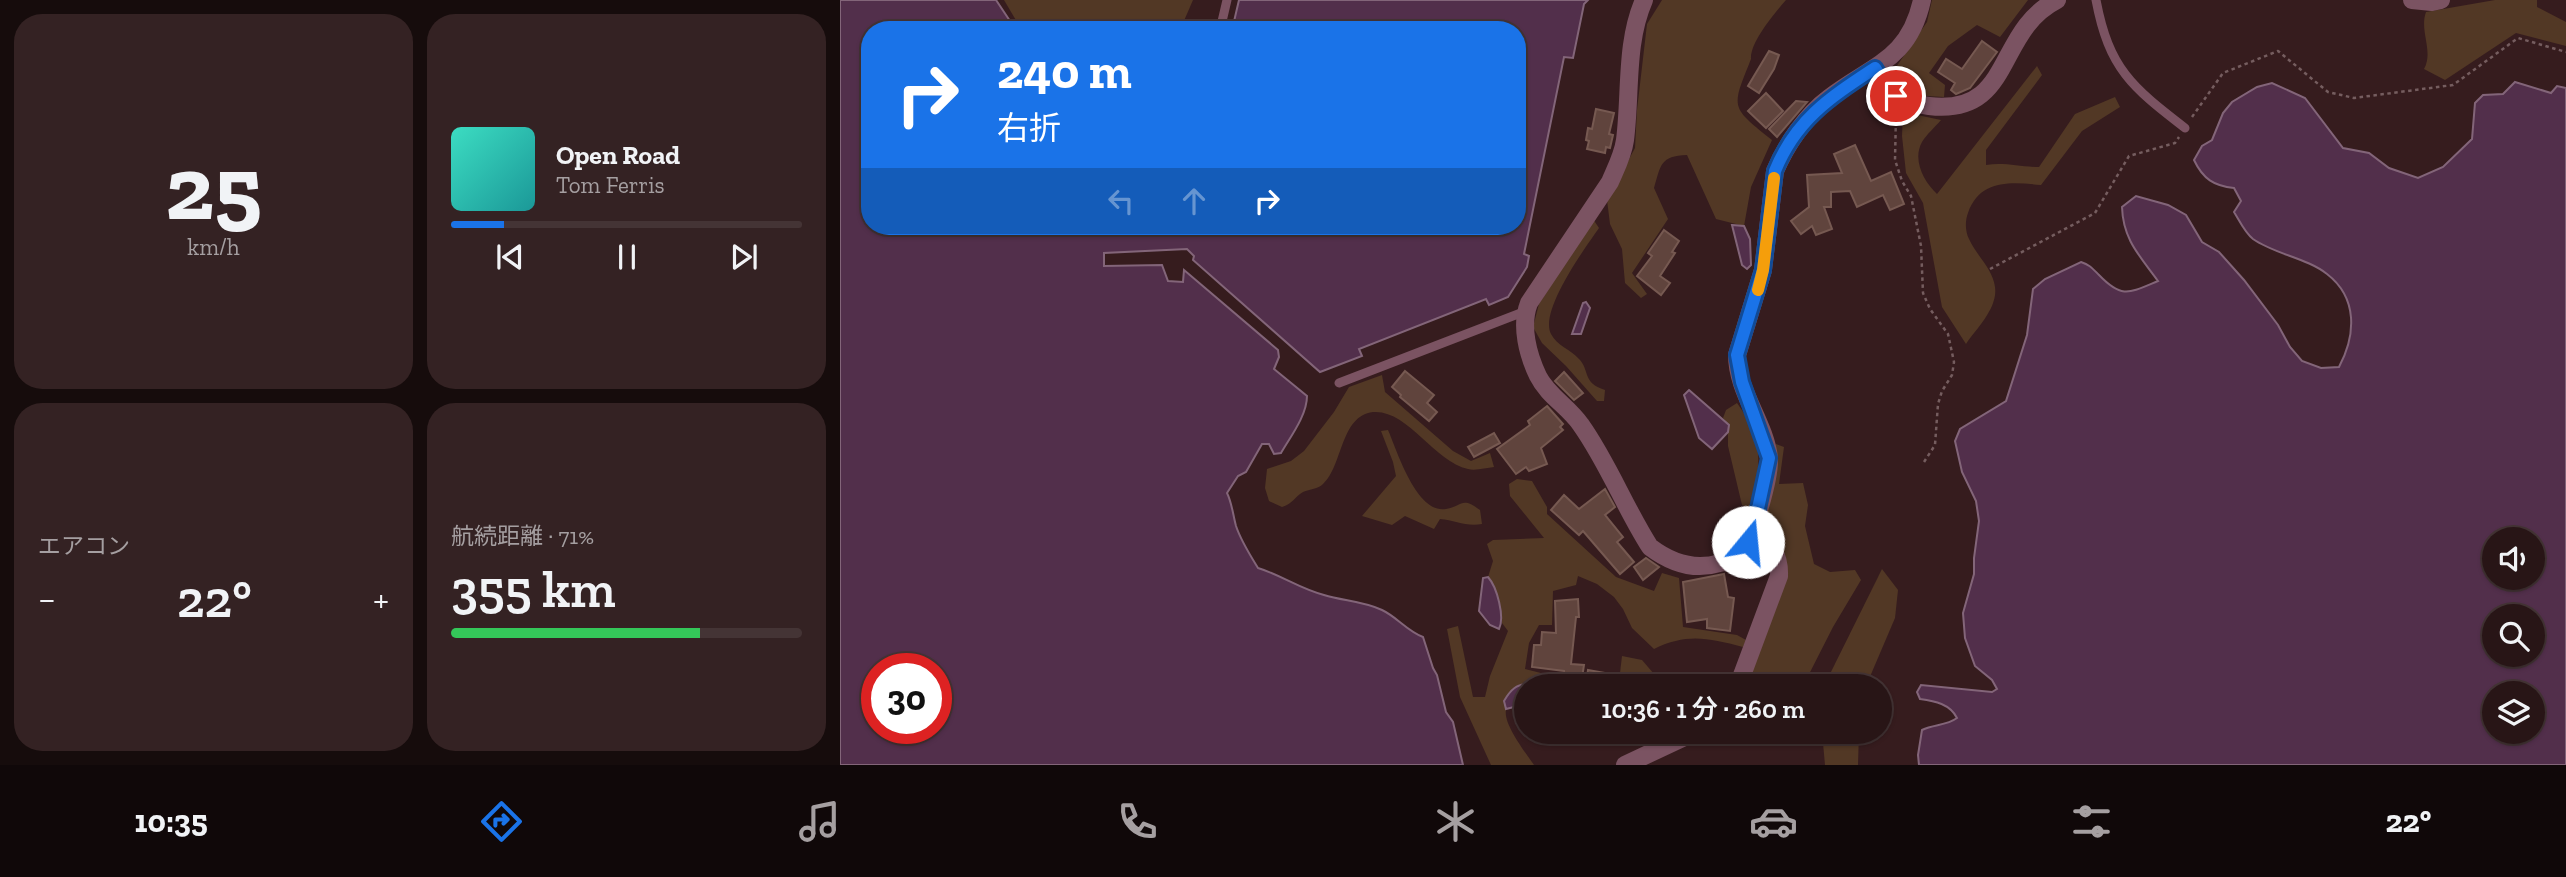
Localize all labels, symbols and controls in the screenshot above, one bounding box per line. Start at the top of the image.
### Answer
text: 240 m [997,42,1132,101]
icon: right [882,49,973,140]
pin [1866,66,1926,126]
icon: arrive [1877,77,1915,115]
text: 右折 [997,109,1061,147]
text: 25 [165,133,262,242]
text: Open Road [556,139,680,171]
text: Tom Ferris [556,171,665,199]
icon: left [1102,182,1140,220]
icon: ahead [1175,182,1213,220]
icon: right [1248,182,1286,220]
text: km/h [187,233,240,261]
icon: previous [491,238,529,276]
icon: pause [608,238,646,276]
icon: next [725,238,763,276]
position arrow [1711,505,1785,579]
text: 航続距離 · 71% [451,522,594,550]
map controls [2482,527,2545,744]
button: sound [2482,527,2545,590]
text: エアコン [38,532,130,560]
text: 355 km [451,558,616,620]
text: 22° [177,568,252,630]
text: − [38,576,56,622]
text: + [373,576,389,622]
button: search [2482,604,2545,667]
speed limit sign: 30 [861,653,952,744]
button: layers [2482,681,2545,744]
text: 10:36 · 1 分 · 260 m [1601,693,1805,725]
icon: directions [477,797,526,846]
icon: music [795,797,844,846]
icon: phone [1113,797,1162,846]
icon: climate [1431,797,1480,846]
icon: car [1749,797,1798,846]
icon: filters [2067,797,2116,846]
text: 10:35 [135,802,208,840]
text: 22° [2385,802,2431,840]

